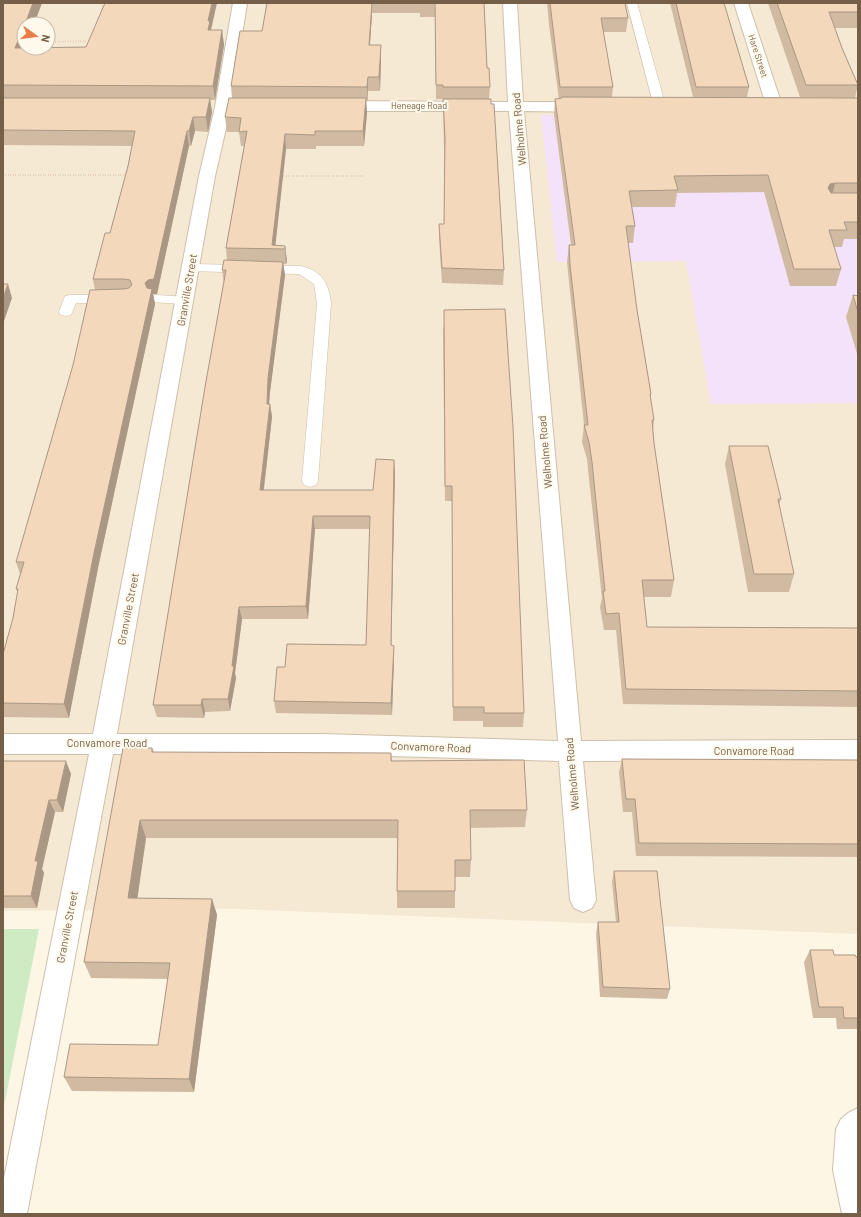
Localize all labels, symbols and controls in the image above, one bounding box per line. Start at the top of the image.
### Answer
north arrow [16,16,56,56]
text: N [39,33,53,44]
street label: Hare Street [746,33,771,79]
street label: Welholme Road [509,92,528,166]
street label: Heneage Road [391,100,447,111]
street label: Granville Street [174,253,199,327]
street label: Welholme Road [535,415,554,489]
street label: Granville Street [114,572,141,646]
street label: Convamore Road [67,736,147,749]
street label: Welholme Road [562,737,581,811]
street label: Convamore Road [391,739,472,754]
street label: Convamore Road [714,744,794,757]
street label: Granville Street [53,890,80,964]

